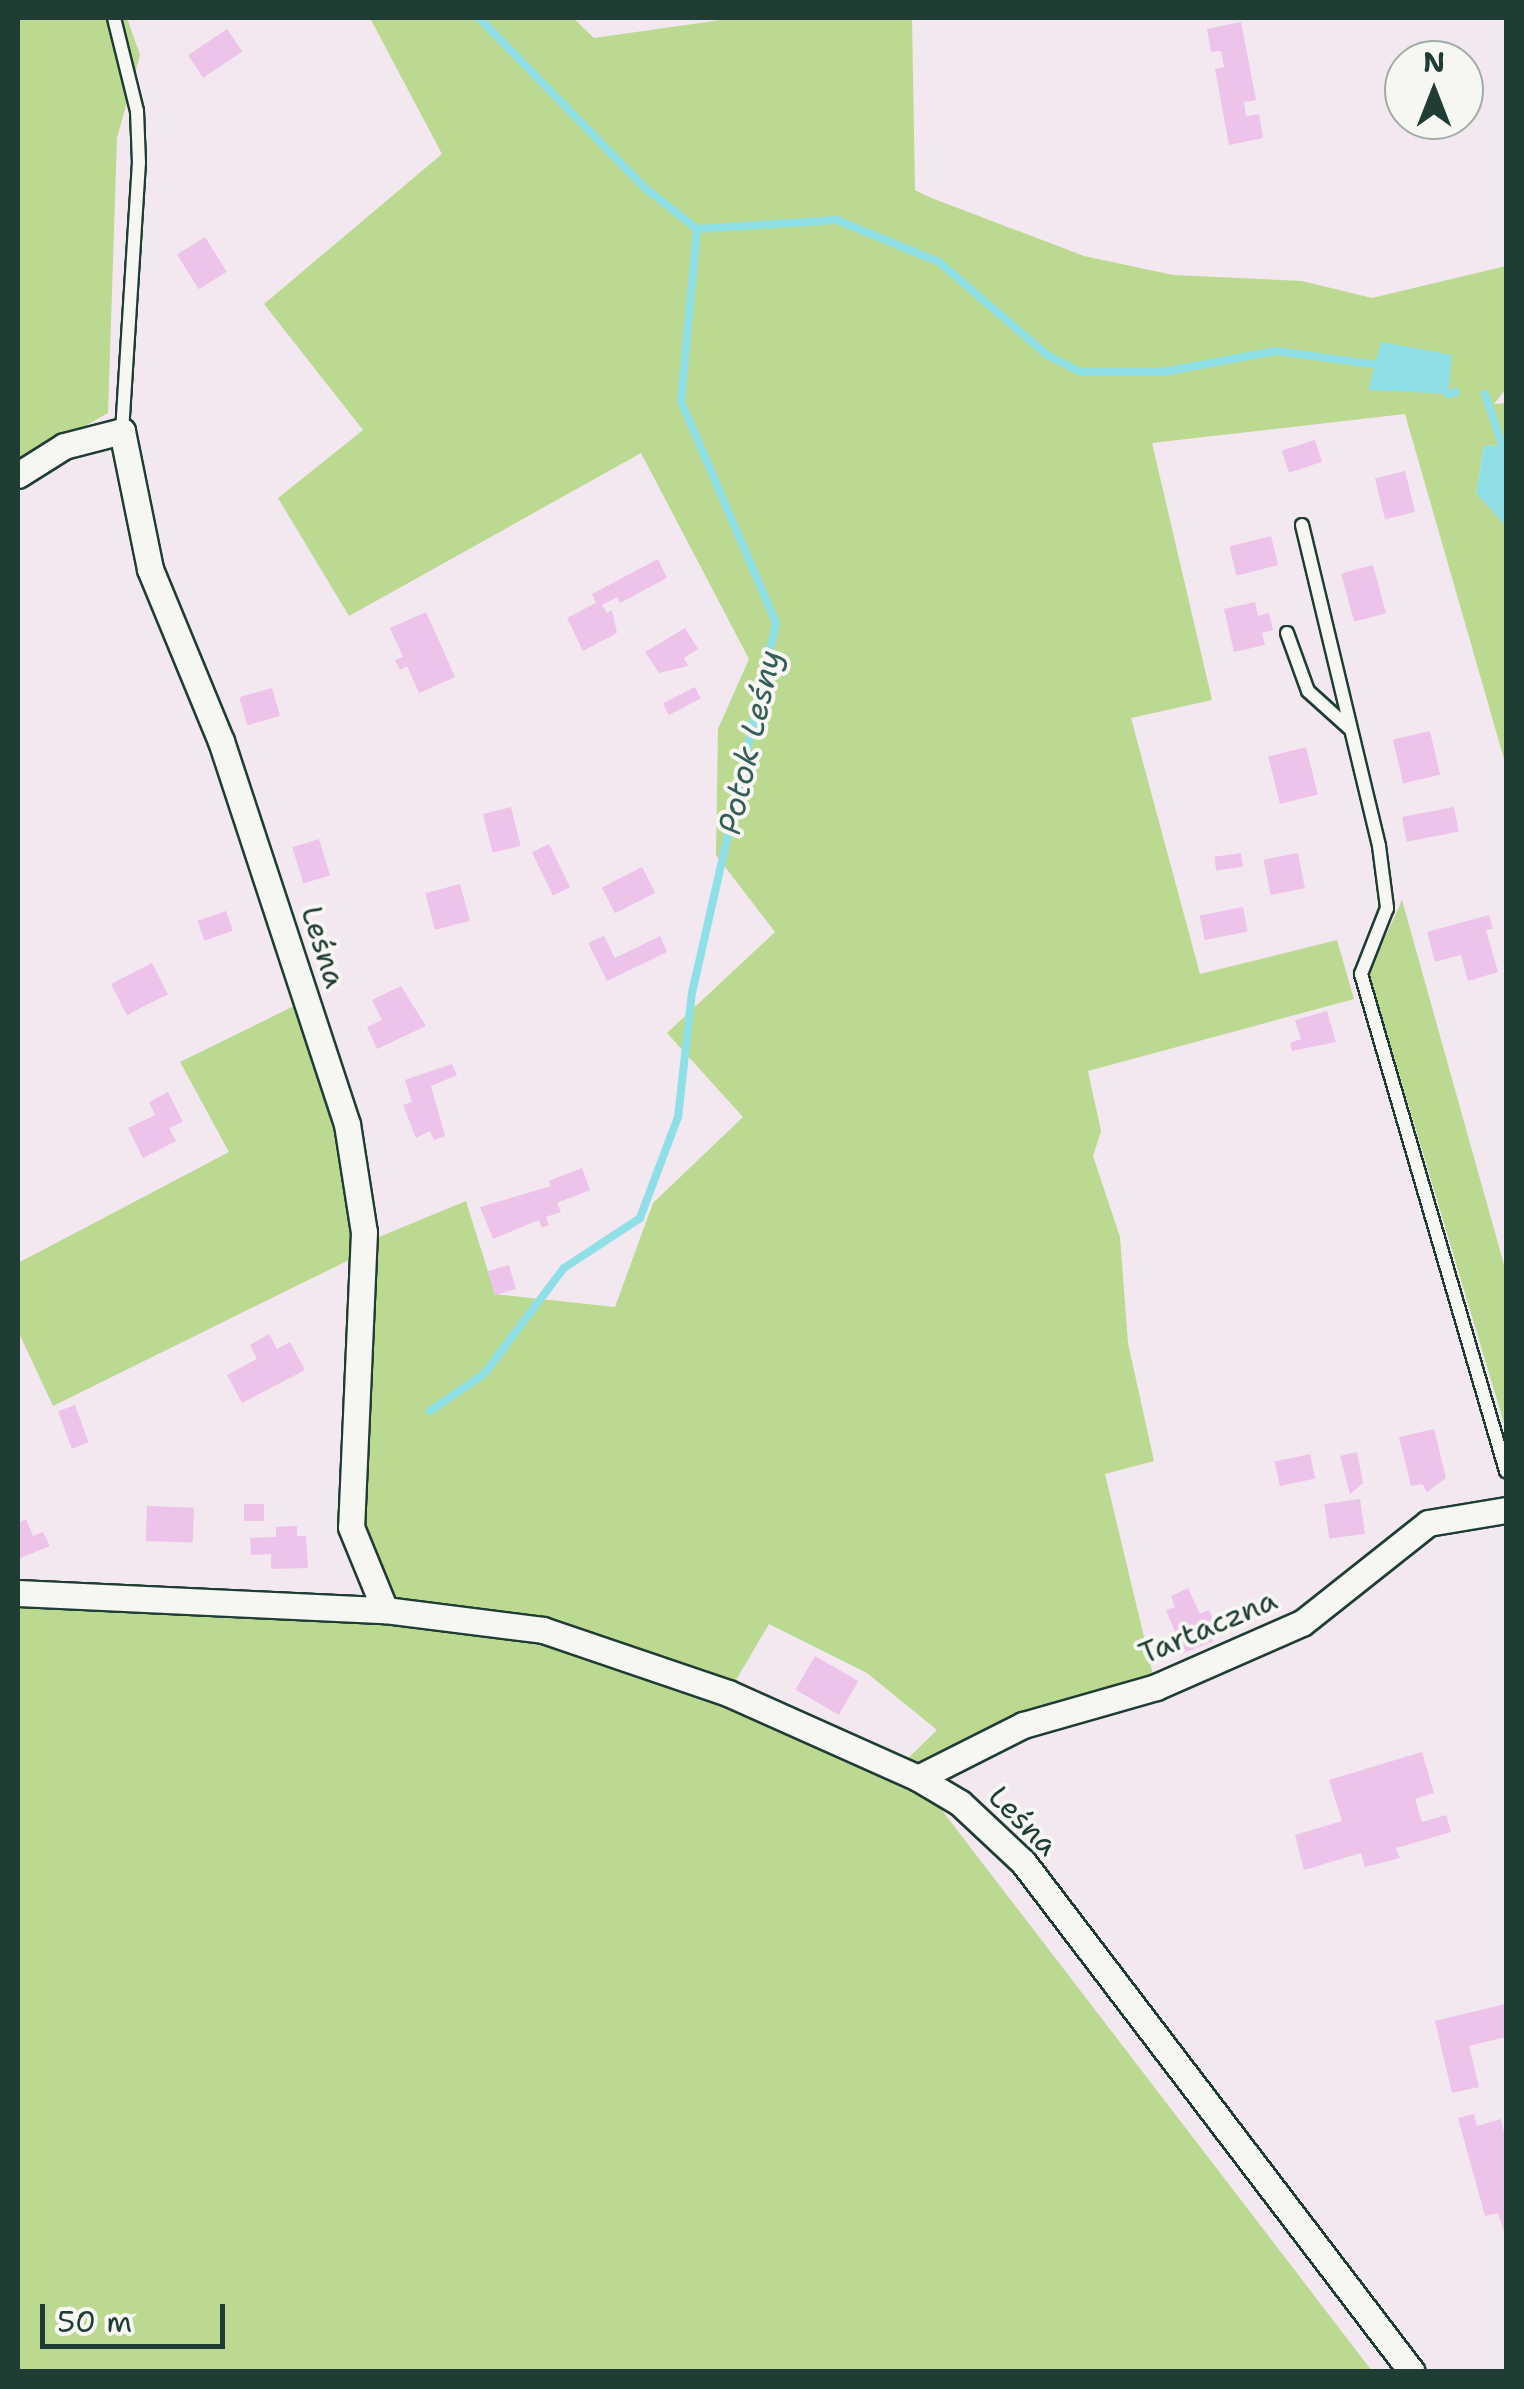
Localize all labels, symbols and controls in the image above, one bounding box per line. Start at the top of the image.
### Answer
north arrow [1384,40,1484,140]
text: N [1423,43,1445,81]
water label: Potok Leśny [710,646,790,838]
street label: Leśna [293,902,353,992]
street label: Tartaczna [1134,1582,1282,1672]
street label: Leśna [981,1779,1065,1863]
scale bar [45,2284,230,2346]
text: 50 m [57,2301,132,2342]

